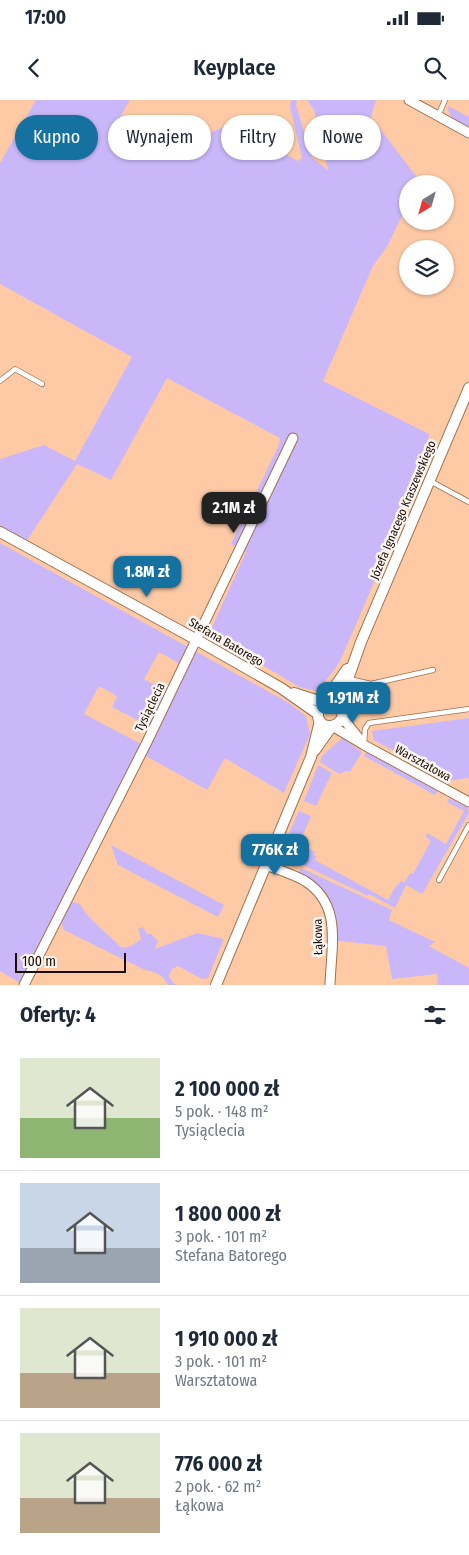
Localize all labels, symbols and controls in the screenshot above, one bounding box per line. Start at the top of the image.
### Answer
text: 17:00 [25,6,66,29]
icon: back [20,54,48,82]
text: Keyplace [193,54,276,81]
icon: search [421,54,449,82]
chip: Kupno [15,115,98,160]
chip: Wynajem [108,115,211,160]
chip: Filtry [221,115,294,160]
chip: Nowe [304,115,381,160]
north arrow [399,175,454,230]
map controls [399,175,454,295]
button: layers [399,240,454,295]
street label: Józefa Ignacego Kraszewskiego [367,438,439,582]
pin: 2.1M zł [188,492,280,534]
text: 2.1M zł [213,498,255,517]
pin: 1.8M zł [101,556,193,598]
text: 1.8M zł [124,562,170,581]
street label: Stefana Batorego [186,615,266,669]
street label: Tysiąclecia [132,680,168,734]
pin: 1.91M zł [301,682,405,724]
text: 1.91M zł [327,688,379,707]
street label: Warsztatowa [393,742,453,784]
pin: 776K zł [229,834,321,876]
text: 776K zł [252,840,298,859]
street label: Łąkowa [311,918,325,955]
scale bar [15,950,126,973]
text: 100 m [22,953,56,970]
icon: filters [421,1001,449,1029]
text: Oferty: 4 [20,1002,96,1028]
text: 2 100 000 zł [175,1076,280,1102]
icon: home [60,1078,120,1138]
text: 5 pok. · 148 m² [175,1102,269,1121]
text: Tysiąclecia [175,1121,245,1140]
text: 1 800 000 zł [175,1201,281,1227]
icon: home [60,1203,120,1263]
text: 3 pok. · 101 m² [175,1227,267,1246]
text: Stefana Batorego [175,1246,287,1265]
text: 1 910 000 zł [175,1326,278,1352]
icon: home [60,1328,120,1388]
text: 3 pok. · 101 m² [175,1352,267,1371]
text: Warsztatowa [175,1371,257,1390]
text: 776 000 zł [175,1451,262,1477]
icon: home [60,1453,120,1513]
text: 2 pok. · 62 m² [175,1477,261,1496]
text: Łąkowa [175,1496,224,1515]

